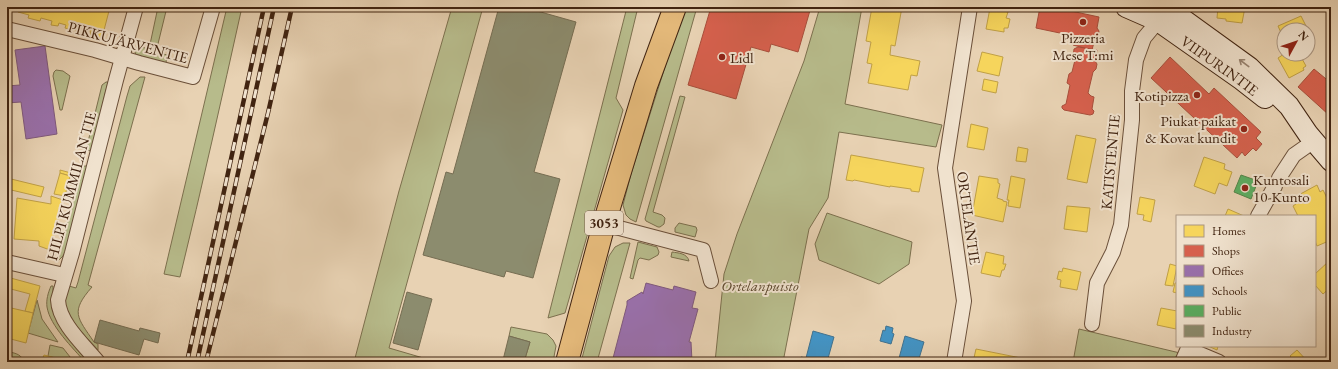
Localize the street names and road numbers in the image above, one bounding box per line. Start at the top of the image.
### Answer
street label: PIKKUJÄRVENTIE [66,17,191,67]
street label: VIIPURINTIE [1178,31,1263,99]
street label: HILPI KUMMILAN TIE [42,109,100,263]
street label: KATISTENTIE [1096,113,1124,210]
street label: ORTELANTIE [953,170,985,266]
road number: 3053 [585,211,623,235]

